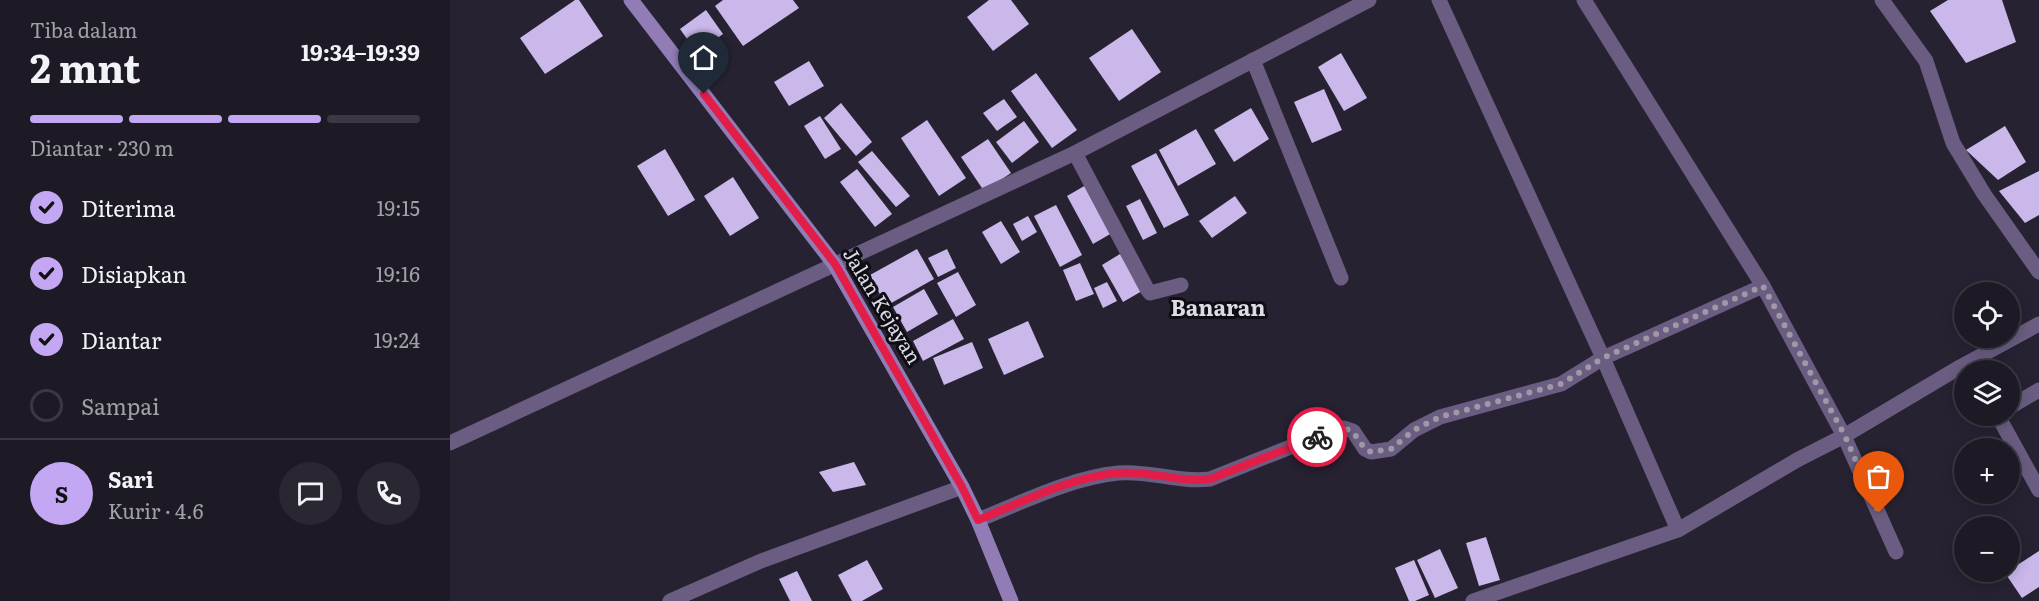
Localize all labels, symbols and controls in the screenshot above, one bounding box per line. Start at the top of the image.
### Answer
text: Tiba dalam [30,14,137,44]
pin [678,32,729,94]
text: 19:34–19:39 [301,35,420,68]
text: 2 mnt [30,37,141,95]
icon: home [687,41,720,74]
text: Diantar · 230 m [30,132,174,162]
icon: check [30,191,63,224]
text: Diterima [81,191,175,224]
text: 19:15 [376,192,420,222]
street label: Jalan Kejayan [837,241,930,369]
icon: check [30,257,63,290]
text: Disiapkan [81,257,187,290]
text: 19:16 [376,258,420,288]
map controls [1954,282,2020,582]
button: locate [1954,282,2020,348]
district label: Banaran [1171,290,1265,323]
icon: check [30,323,63,356]
text: Diantar [81,323,161,356]
text: 19:24 [374,324,420,354]
button: layers [1954,360,2020,426]
text: Sampai [81,389,159,422]
courier [1287,407,1347,467]
icon: bike [1301,421,1334,454]
button: + [1954,438,2020,504]
pin [1853,451,1904,513]
icon: bag [1862,460,1895,493]
text: Sari [108,462,154,495]
button: chat [279,462,342,525]
button: phone [357,462,420,525]
text: S [55,477,68,510]
text: Kurir · 4.6 [108,495,204,525]
button: − [1954,516,2020,582]

